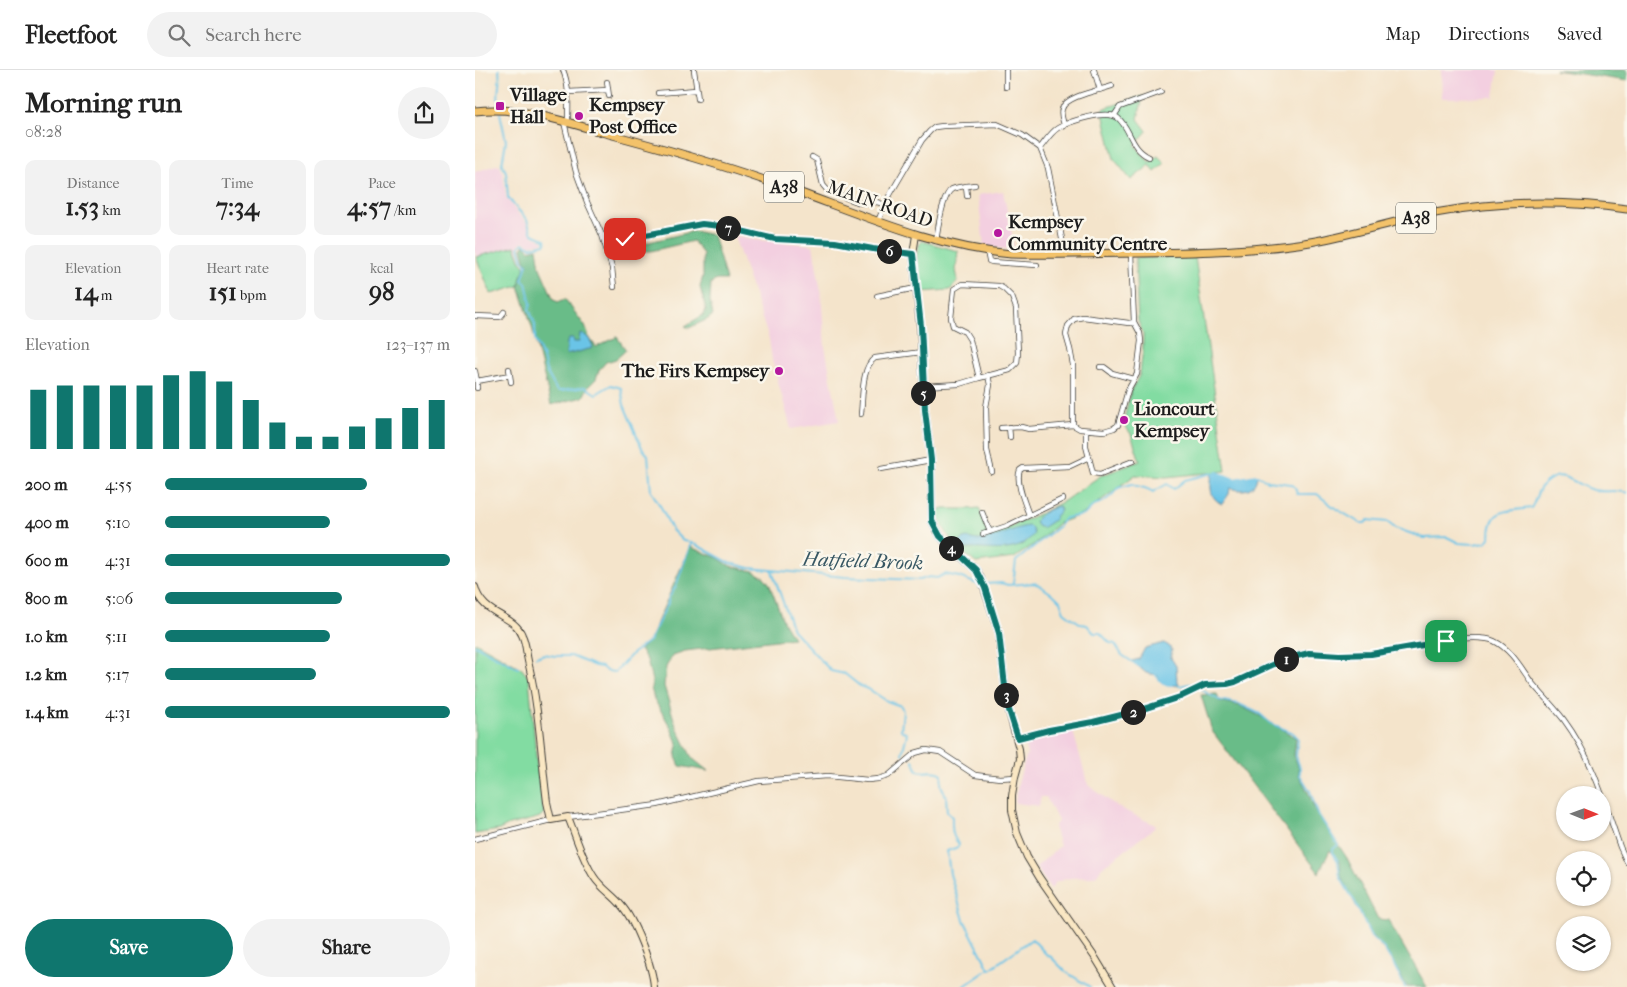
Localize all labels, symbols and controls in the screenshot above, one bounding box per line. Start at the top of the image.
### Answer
search box [147,12,497,57]
text: Fleetfoot [25,21,117,49]
icon: search [165,21,193,49]
text: Search here [205,24,302,46]
text: Map [1386,24,1420,45]
text: Directions [1448,24,1529,45]
text: Saved [1557,24,1602,45]
place label: Village Hall [509,84,567,128]
text: Morning run [25,86,182,119]
button: share [398,87,450,139]
place label: Kempsey Post Office [589,94,678,138]
marker: Village Hall [494,100,506,112]
marker: Kempsey Post Office [573,110,585,122]
text: 08:28 [25,122,62,141]
road number: A38 [764,171,804,202]
text: Distance [67,175,119,192]
text: Time [222,175,253,192]
text: Pace [368,175,396,192]
street label: MAIN ROAD [824,176,936,232]
text: 1.53 [65,192,99,221]
text: 7:34 [216,192,259,221]
text: 4:57 [347,192,391,221]
text: km [99,202,121,219]
text: /km [391,202,416,219]
road number: A38 [1396,202,1436,234]
place label: Kempsey Community Centre [1008,211,1168,255]
pin: 7 [715,216,741,240]
pin [604,218,646,260]
text: 7 [725,220,732,237]
icon: check [611,225,639,253]
marker: Kempsey Community Centre [992,227,1004,239]
pin: 6 [877,238,901,264]
text: 6 [886,243,893,260]
text: Elevation [65,260,121,277]
text: Heart rate [206,260,269,277]
text: kcal [370,260,394,277]
text: 14 [74,277,98,306]
text: 151 [208,277,237,306]
text: 98 [369,277,395,306]
text: m [98,287,112,304]
text: bpm [237,287,267,304]
text: Elevation [25,335,90,354]
text: 123–137 m [386,335,450,354]
place label: The Firs Kempsey [621,360,770,382]
marker: The Firs Kempsey [773,365,785,377]
pin: 5 [911,380,935,406]
text: 5 [920,385,927,402]
place label: Lioncourt Kempsey [1134,398,1215,442]
marker: Lioncourt Kempsey [1118,414,1130,426]
text: 200 m [25,475,68,494]
text: 4:55 [105,475,132,494]
text: 400 m [25,513,69,532]
text: 5:10 [105,513,130,532]
pin: 4 [939,536,963,560]
text: 4 [947,540,956,557]
water label: Hatfield Brook [801,547,924,575]
text: 600 m [25,551,68,570]
text: 4:31 [105,551,131,570]
text: 800 m [25,589,67,608]
text: 5:06 [105,589,133,608]
pin [1425,620,1467,662]
text: 1.0 km [25,627,68,646]
text: 5:11 [105,627,127,646]
icon: arrive [1432,627,1460,655]
pin: 1 [1273,646,1299,672]
text: 1 [1284,651,1289,668]
text: 1.2 km [25,665,67,684]
text: 5:17 [105,665,129,684]
pin: 3 [993,682,1019,708]
text: 3 [1004,687,1009,704]
pin: 2 [1121,700,1145,724]
text: 1.4 km [25,703,69,722]
text: 4:31 [105,703,131,722]
text: 2 [1130,704,1137,721]
north arrow [1556,786,1611,841]
map controls [1556,786,1611,971]
button: locate [1556,851,1611,906]
button: layers [1556,916,1611,971]
button: Save [25,919,233,977]
button: Share [243,919,450,977]

